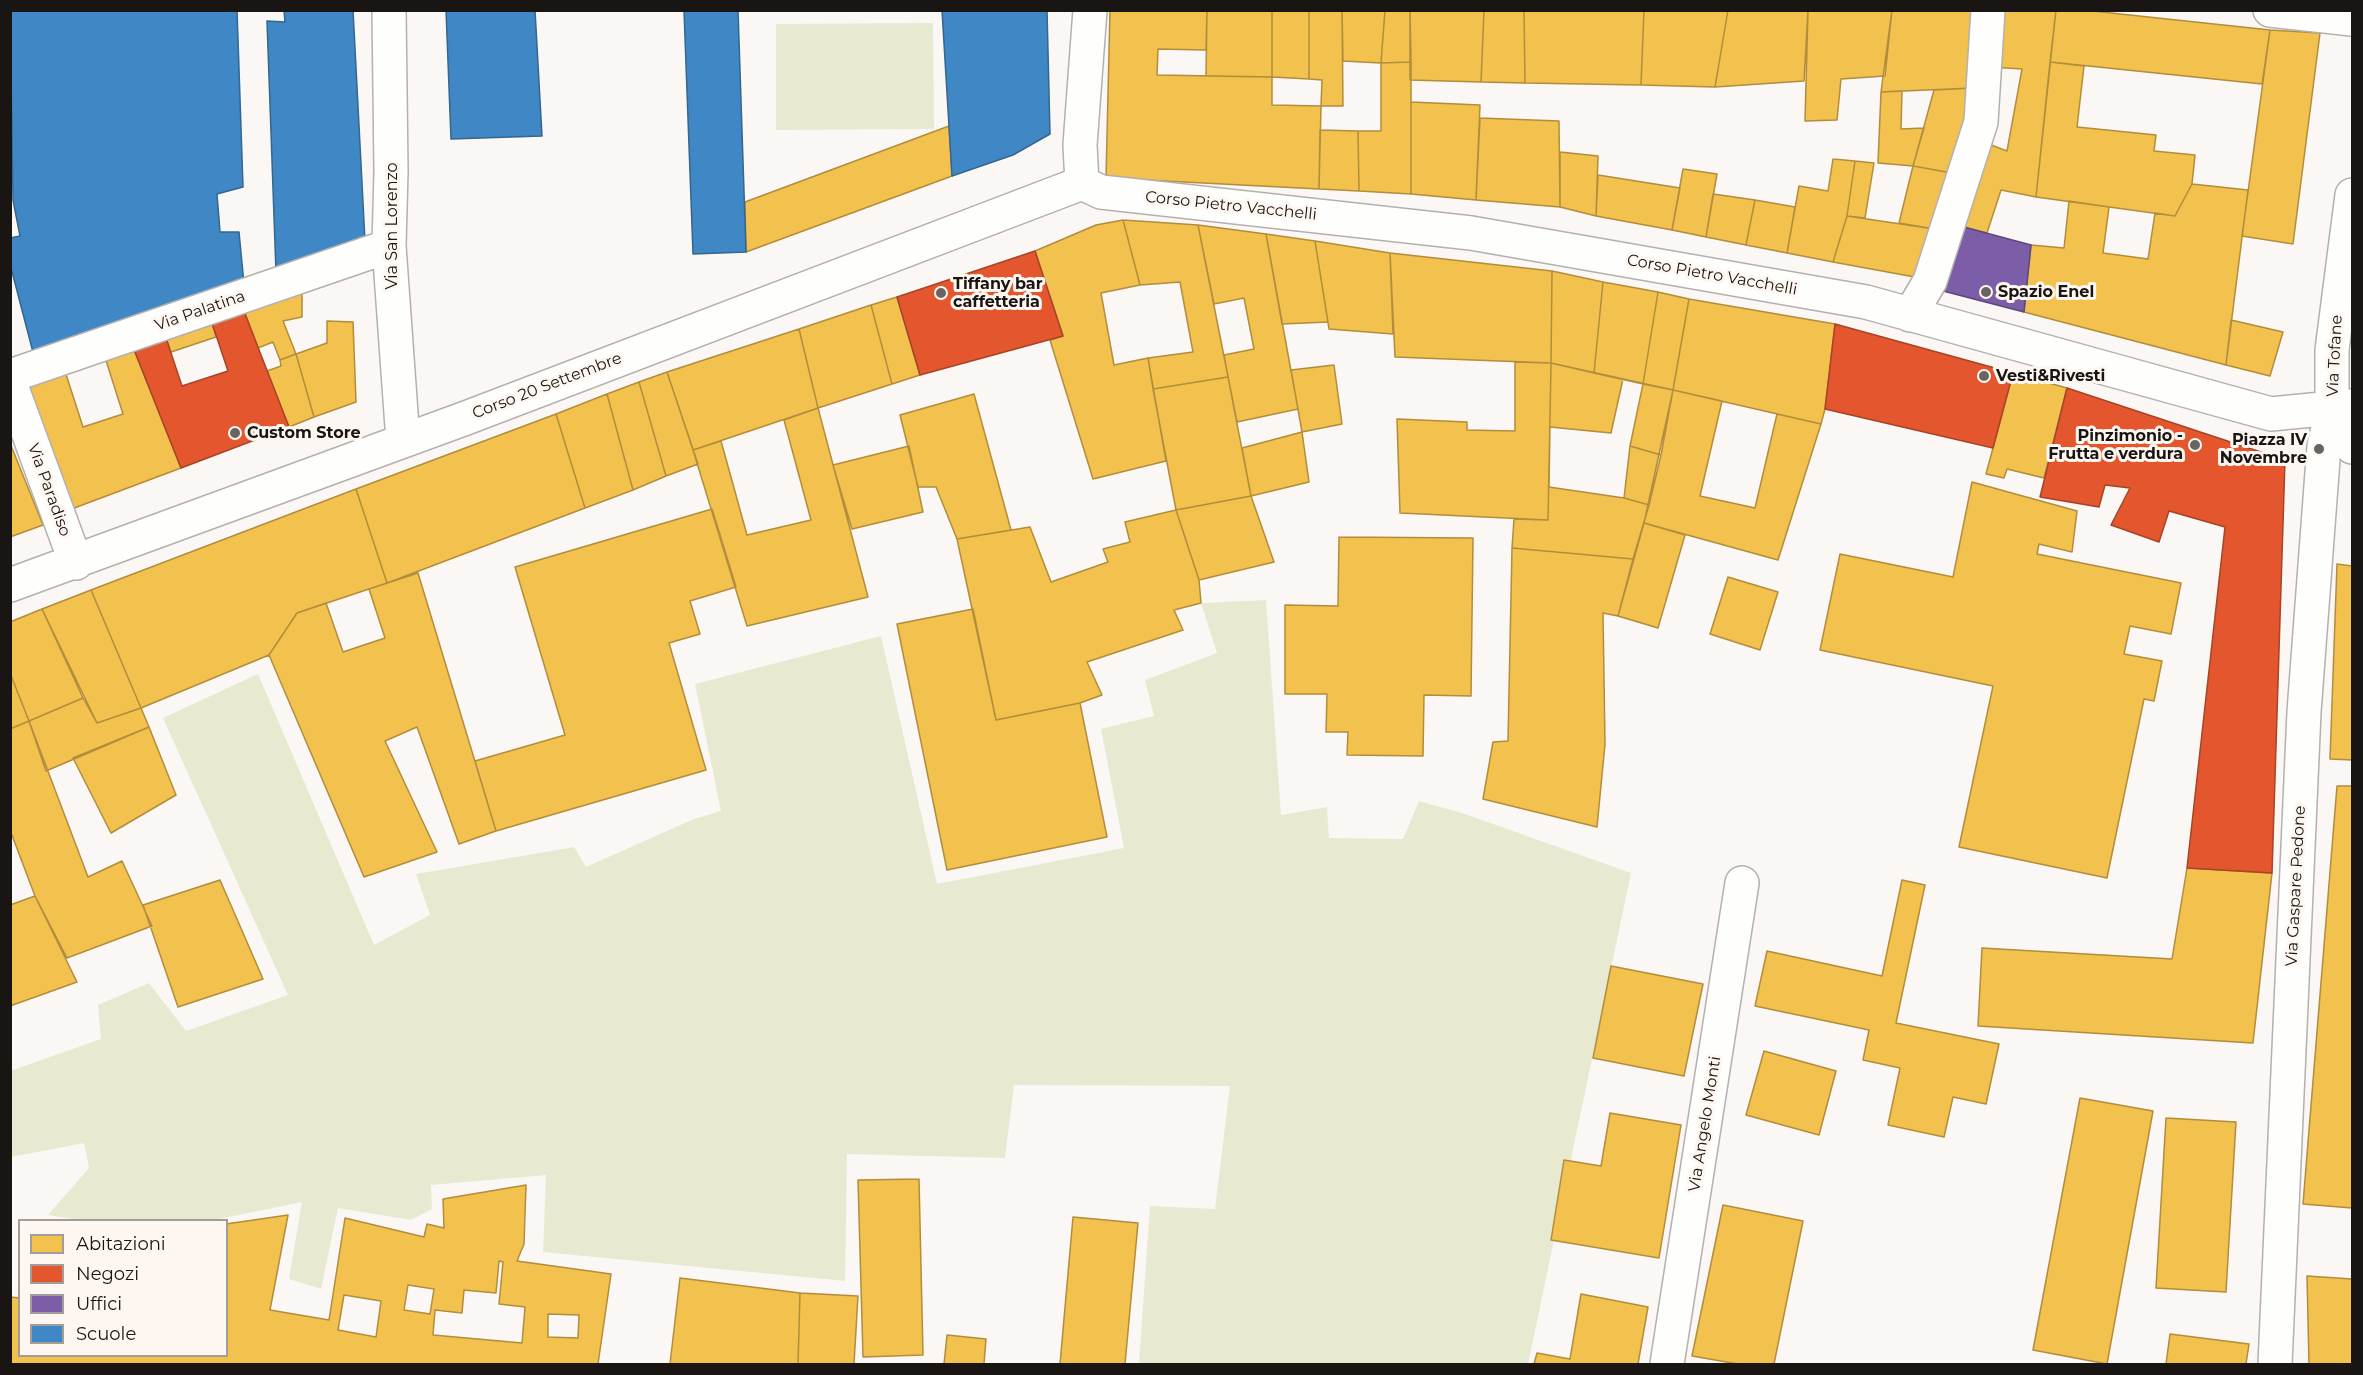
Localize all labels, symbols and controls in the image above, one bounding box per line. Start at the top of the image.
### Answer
street label: Via San Lorenzo [382,162,402,290]
street label: Corso Pietro Vacchelli [1144,187,1318,225]
street label: Corso Pietro Vacchelli [1625,251,1799,299]
place label: Tiffany bar caffetteria [953,274,1043,312]
place label: Spazio Enel [1998,282,2094,302]
marker: Spazio Enel [1979,285,1993,299]
marker: Tiffany bar caffetteria [934,286,948,300]
street label: Via Palatina [152,287,248,335]
street label: Via Tofane [2323,314,2347,398]
street label: Corso 20 Settembre [470,349,624,423]
place label: Vesti&Rivesti [1996,366,2105,386]
marker: Vesti&Rivesti [1977,369,1991,383]
place label: Custom Store [247,423,361,443]
marker: Custom Store [228,426,242,440]
place label: Pinzimonio - Frutta e verdura [2048,426,2183,464]
place label: Piazza IV Novembre [2220,430,2307,468]
marker: Pinzimonio - Frutta e verdura [2188,438,2202,452]
street label: Via Paradiso [23,441,75,539]
marker: Piazza IV Novembre [2312,442,2326,456]
street label: Via Gaspare Pedone [2282,805,2310,967]
street label: Via Angelo Monti [1685,1055,1725,1193]
legend [18,1219,228,1357]
text: Abitazioni [76,1233,166,1255]
text: Negozi [76,1263,139,1285]
text: Uffici [76,1293,122,1315]
text: Scuole [76,1323,136,1345]

